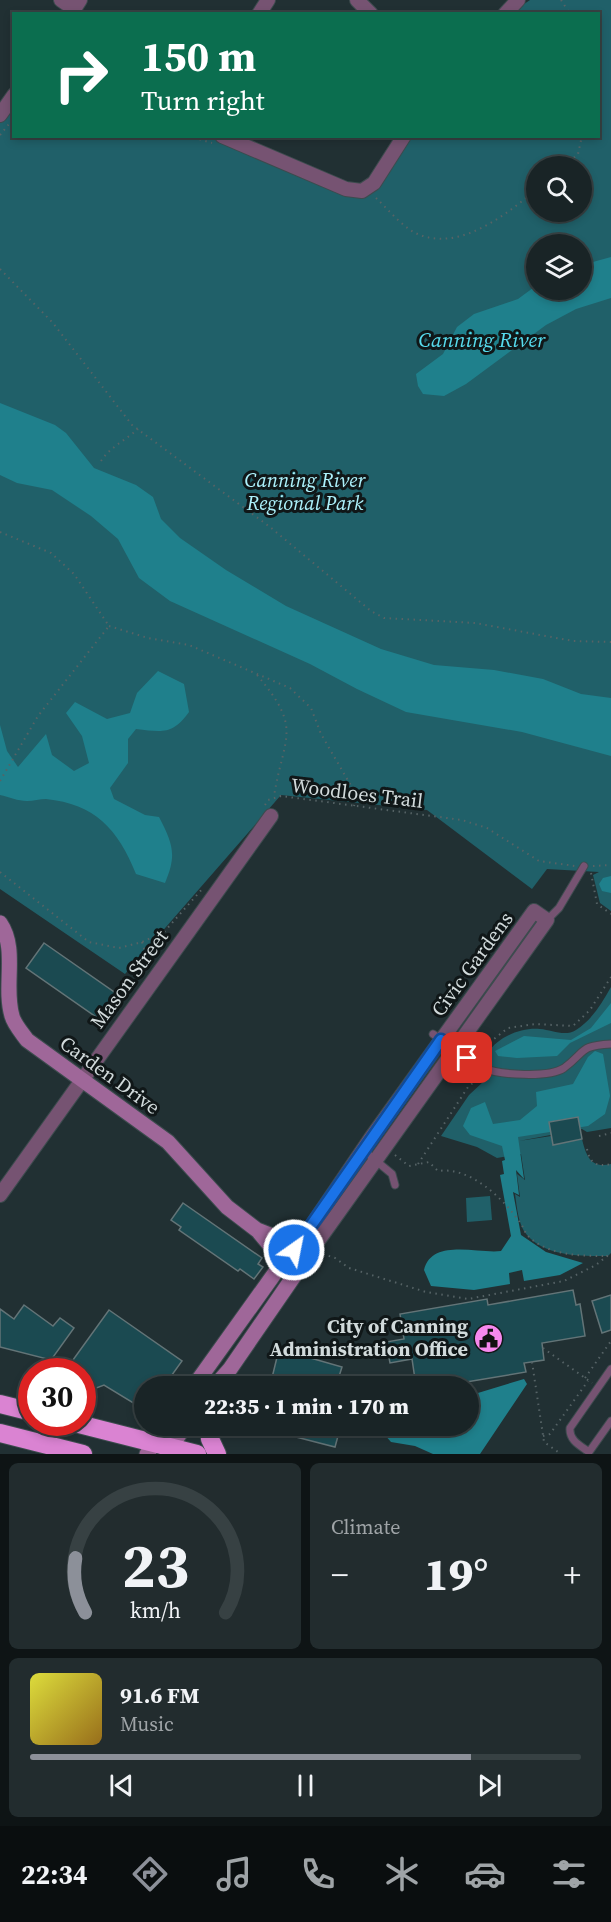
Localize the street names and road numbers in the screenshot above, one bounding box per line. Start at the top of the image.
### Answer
street label: Woodloes Trail [289,771,425,815]
street label: Civic Gardens [424,906,520,1022]
street label: Mason Street [84,923,175,1034]
street label: Carden Drive [54,1029,166,1121]

